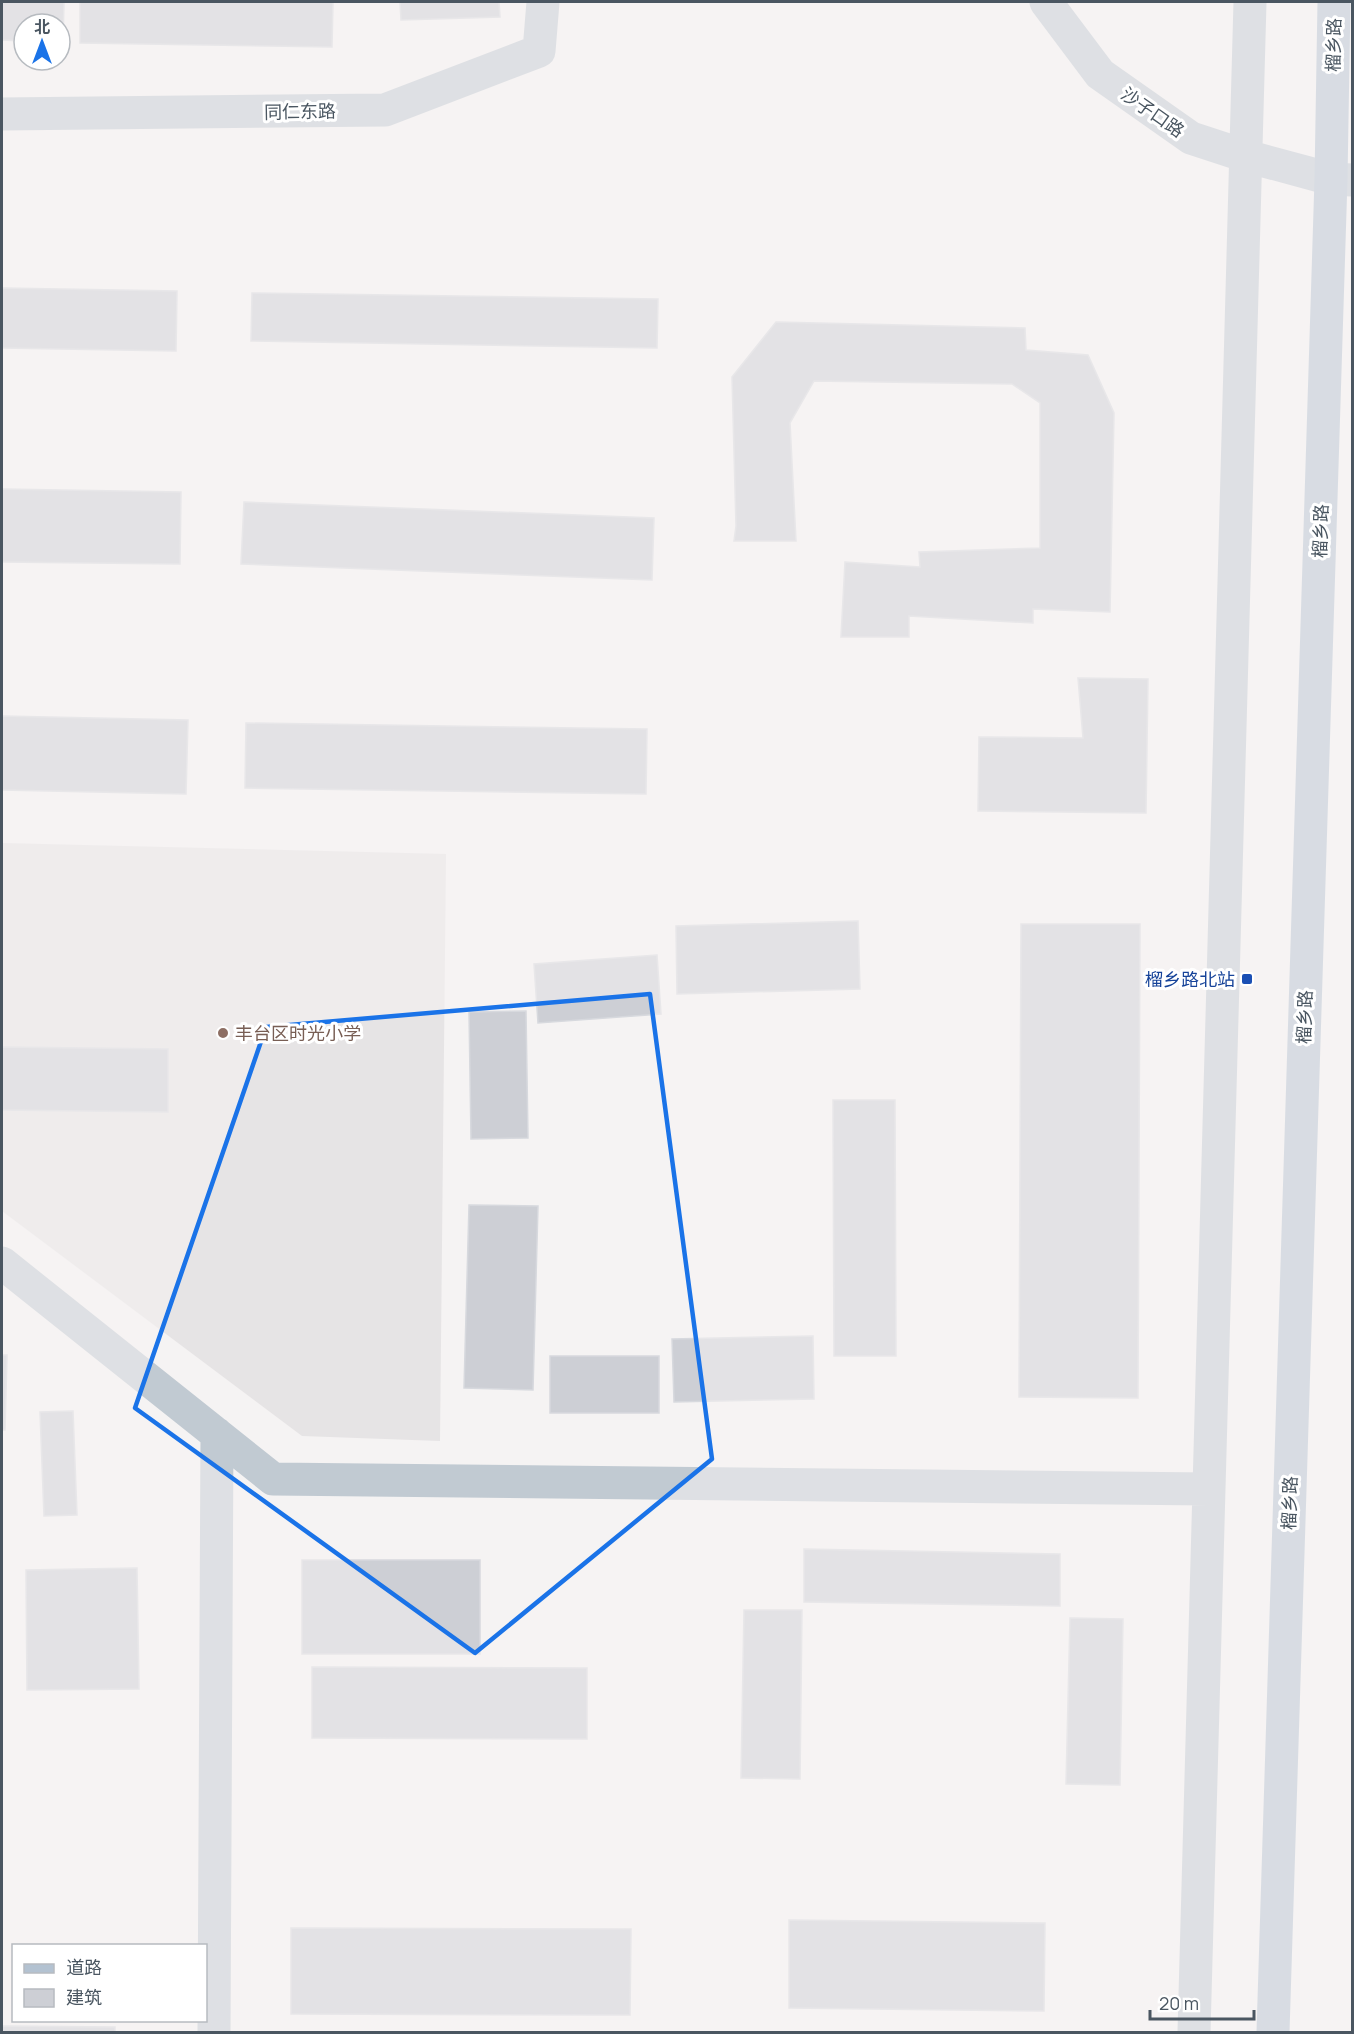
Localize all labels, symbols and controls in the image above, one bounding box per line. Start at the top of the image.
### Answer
north arrow [12,12,72,72]
text: 北 [34,16,50,38]
street label: 榴乡路 [1321,18,1345,72]
street label: 沙子口路 [1117,82,1189,142]
street label: 同仁东路 [264,98,336,124]
street label: 榴乡路 [1307,504,1333,558]
place label: 榴乡路北站 [1145,967,1235,991]
marker: 榴乡路北站 [1240,972,1254,986]
street label: 榴乡路 [1291,990,1317,1044]
place label: 丰台区时光小学 [235,1021,361,1045]
marker: 丰台区时光小学 [216,1026,230,1040]
street label: 榴乡路 [1276,1476,1302,1530]
legend [12,1944,207,2022]
text: 道路 [66,1955,102,1979]
scale bar [1150,1983,1254,2021]
text: 建筑 [66,1985,102,2009]
text: 20 m [1159,1991,1199,2015]

